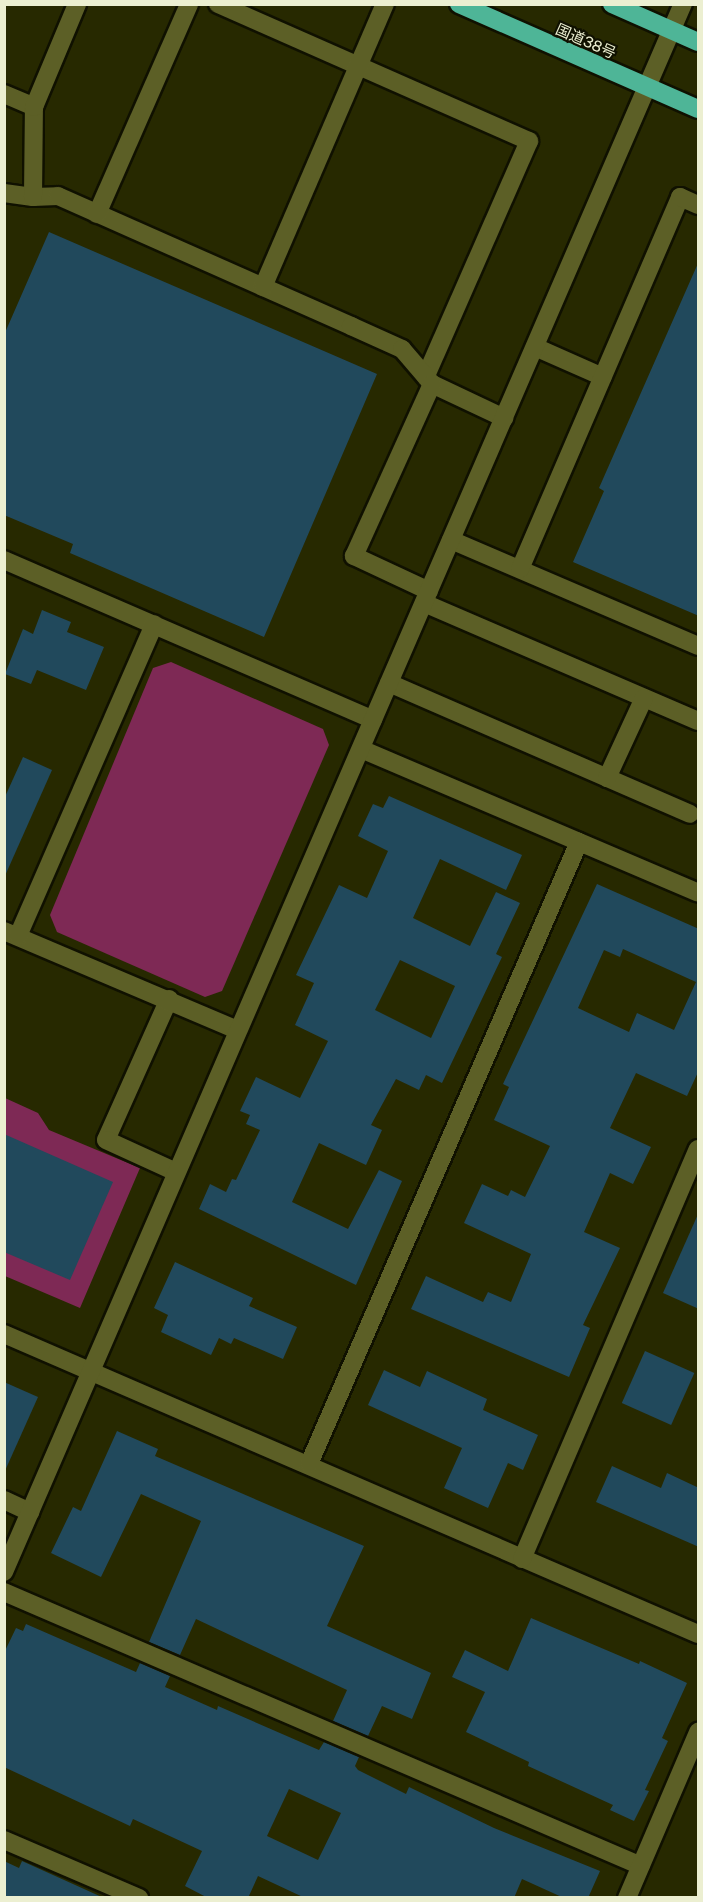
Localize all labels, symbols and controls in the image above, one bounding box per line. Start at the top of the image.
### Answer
street label: 国道38号 [553,20,619,62]

